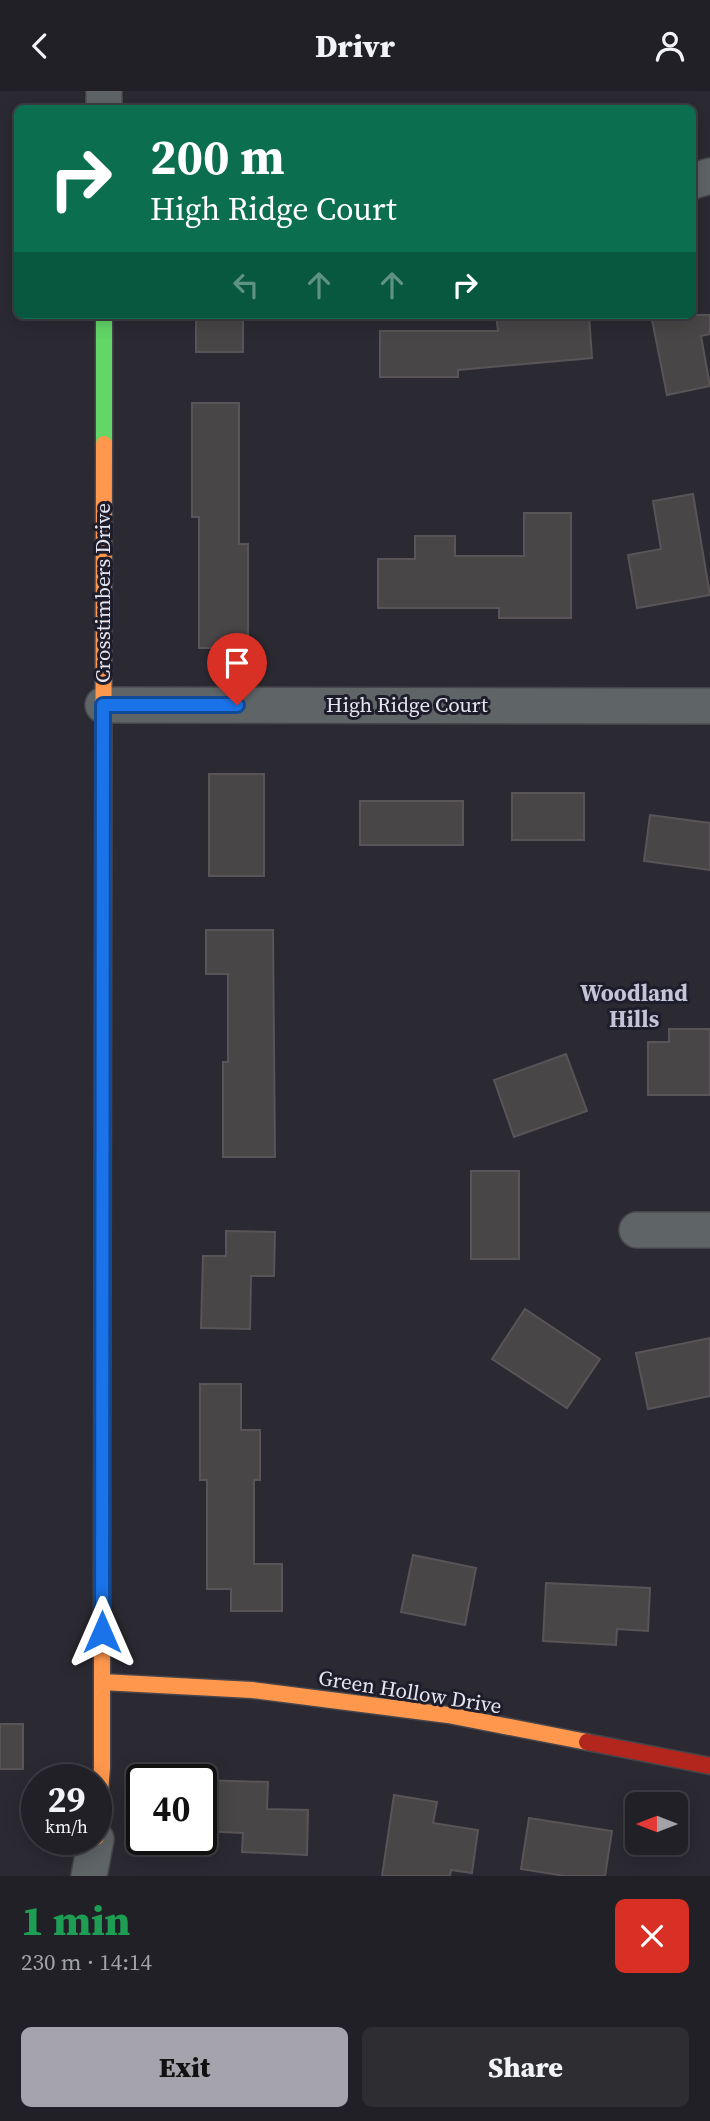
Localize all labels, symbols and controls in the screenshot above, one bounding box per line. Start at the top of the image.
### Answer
text: Drivr [315,24,395,68]
icon: back [21,27,59,65]
icon: person [651,27,689,65]
text: 200 m [150,123,285,190]
icon: right [35,133,126,224]
text: High Ridge Court [150,187,397,231]
icon: left [227,266,265,304]
icon: ahead [300,266,338,304]
icon: ahead [373,266,411,304]
icon: right [446,266,484,304]
street label: Crosstimbers Drive [88,503,117,683]
pin [207,633,267,705]
icon: arrive [218,644,256,682]
street label: High Ridge Court [326,690,488,719]
district label: Woodland Hills [580,977,688,1035]
position arrow [65,1595,139,1669]
street label: Green Hollow Drive [316,1663,504,1720]
speed limit sign: 40 [126,1764,217,1855]
text: 29 [48,1776,85,1824]
north arrow [625,1792,688,1855]
map controls [625,1792,688,1855]
text: km/h [45,1814,88,1839]
text: 1 min [21,1891,131,1949]
button: close [615,1899,689,1973]
text: 230 m · 14:14 [21,1946,152,1978]
button: Exit [21,2027,348,2107]
button: Share [362,2027,689,2107]

